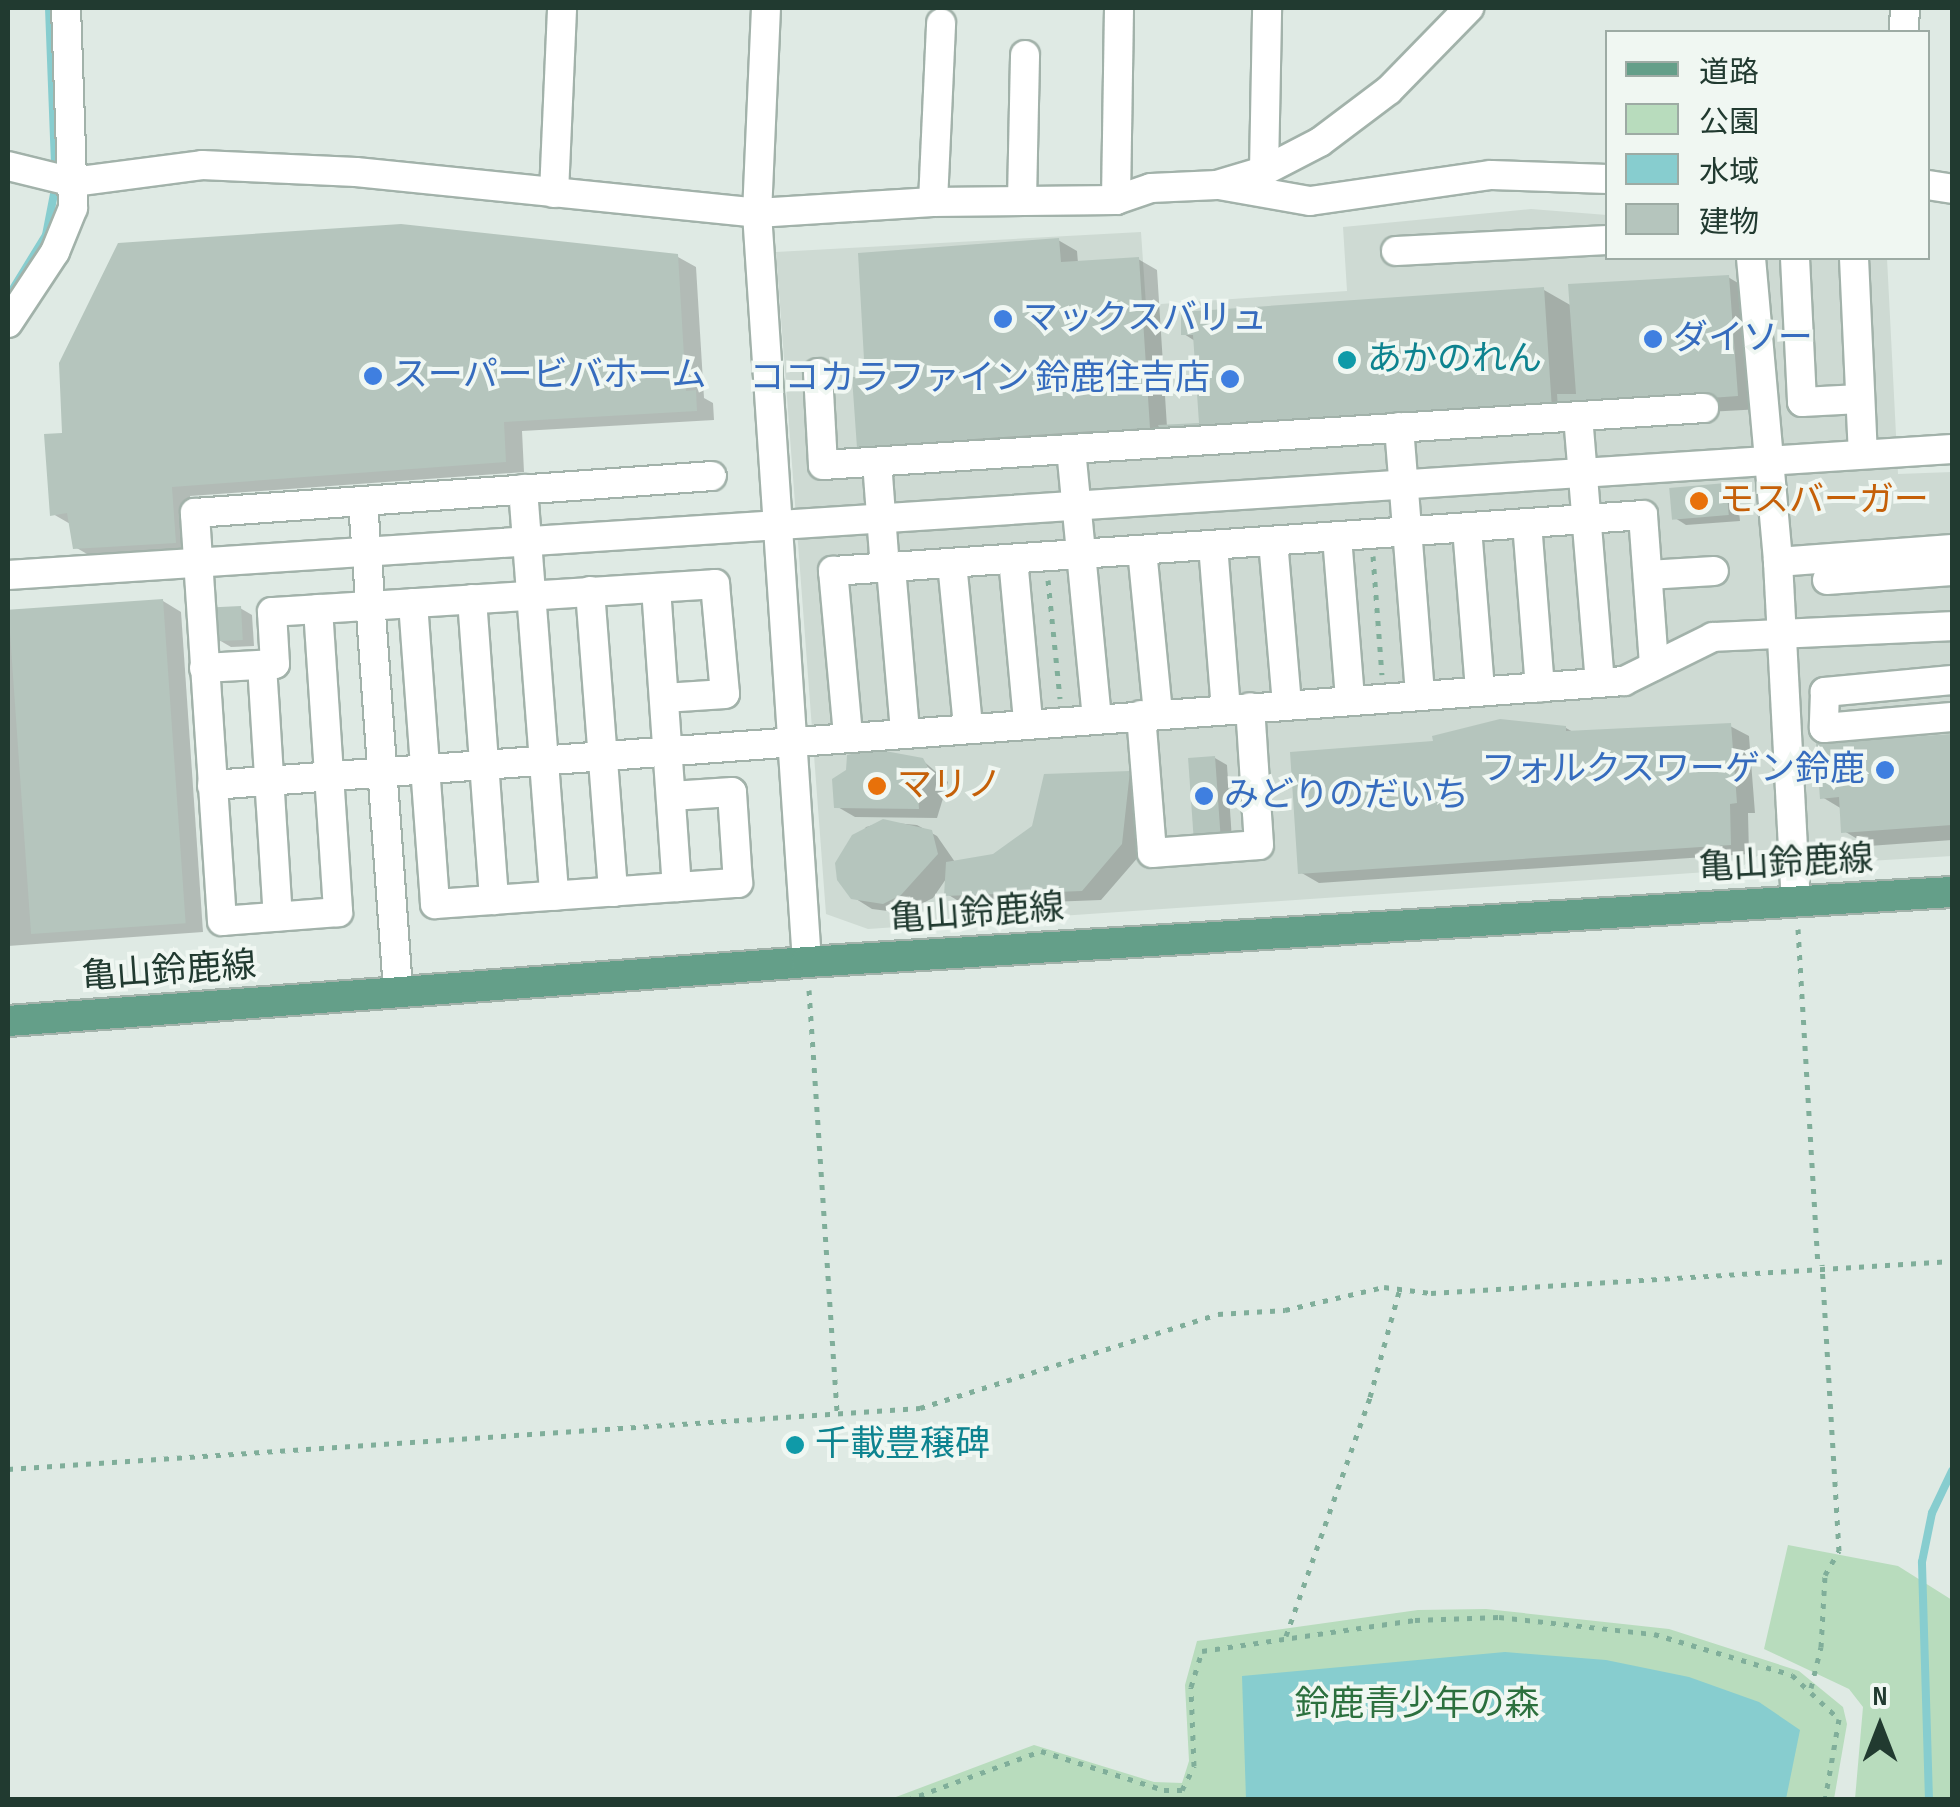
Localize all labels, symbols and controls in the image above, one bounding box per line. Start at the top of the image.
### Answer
legend [1605,30,1930,260]
text: 道路 [1699,55,1759,91]
text: 公園 [1699,105,1759,141]
text: 水域 [1699,155,1759,191]
text: 建物 [1699,205,1759,241]
place label: マックスバリュ [1023,298,1268,340]
marker: マックスバリュ [992,308,1014,330]
place label: ダイソー [1673,318,1813,360]
marker: ダイソー [1642,328,1664,350]
place label: あかのれん [1367,339,1542,381]
marker: あかのれん [1336,349,1358,371]
place label: スーパービバホーム [393,355,708,397]
place label: ココカラファイン 鈴鹿住吉店 [749,358,1210,400]
marker: スーパービバホーム [362,365,384,387]
marker: ココカラファイン 鈴鹿住吉店 [1219,368,1241,390]
place label: モスバーガー [1719,480,1929,522]
marker: モスバーガー [1688,490,1710,512]
place label: フォルクスワーゲン鈴鹿 [1480,749,1865,791]
marker: フォルクスワーゲン鈴鹿 [1874,759,1896,781]
place label: マリノ [897,765,1002,807]
marker: マリノ [866,775,888,797]
place label: みどりのだいち [1224,775,1469,817]
marker: みどりのだいち [1193,785,1215,807]
street label: 亀山鈴鹿線 [1698,838,1874,890]
street label: 亀山鈴鹿線 [888,887,1066,941]
street label: 亀山鈴鹿線 [80,945,258,999]
place label: 千載豊穣碑 [815,1424,990,1466]
marker: 千載豊穣碑 [784,1434,806,1456]
north arrow [1830,1677,1930,1777]
text: N [1873,1680,1887,1713]
park label: 鈴鹿青少年の森 [1295,1684,1539,1726]

